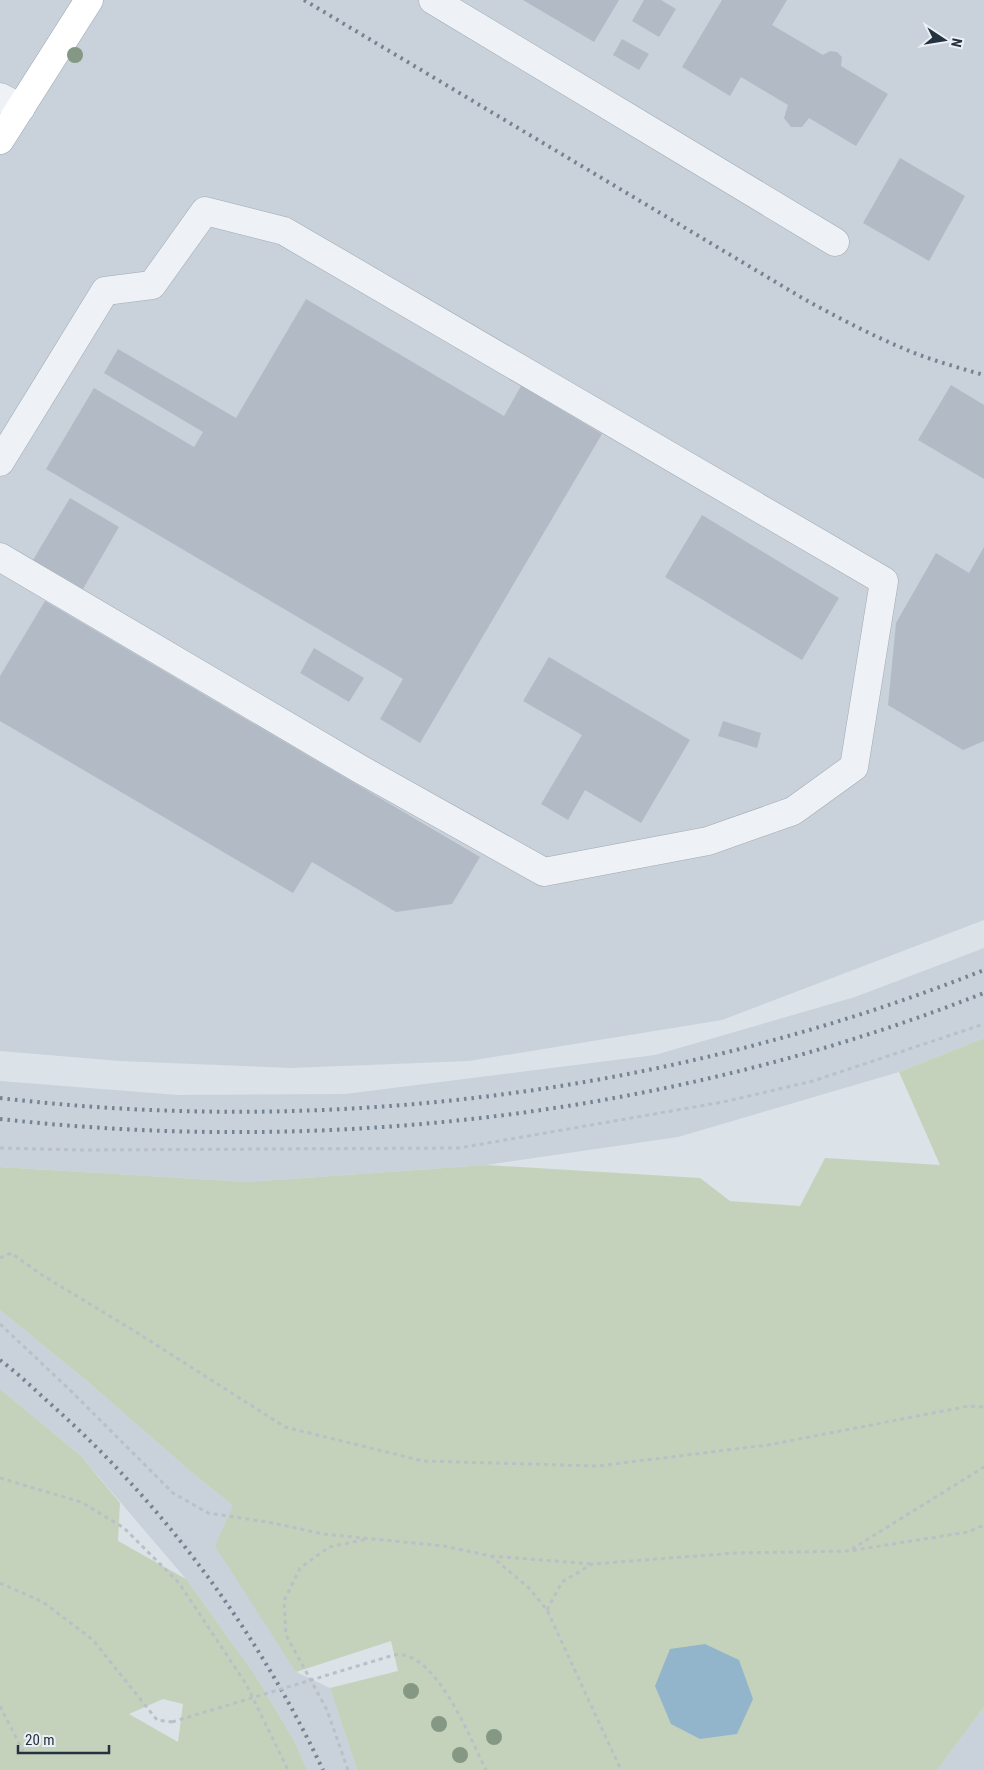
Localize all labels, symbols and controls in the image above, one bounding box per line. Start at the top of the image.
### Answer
north arrow [919,15,969,65]
text: N [948,37,965,49]
scale bar [18,1722,109,1754]
text: 20 m [25,1731,55,1749]

